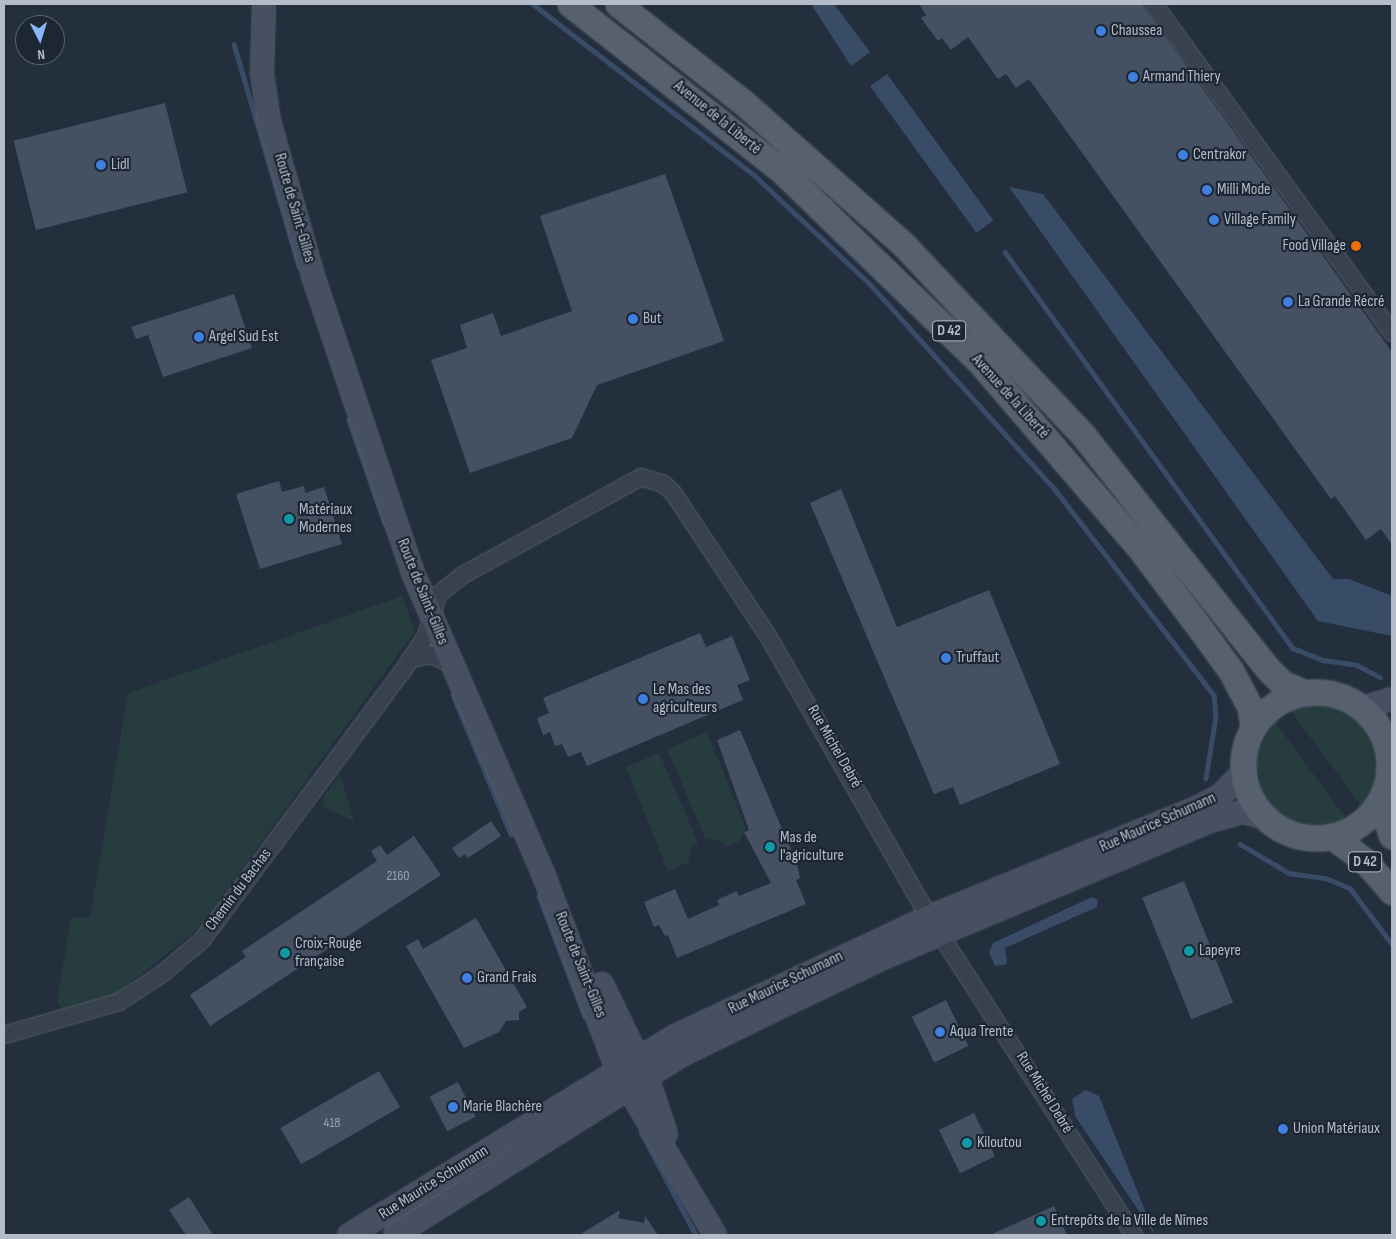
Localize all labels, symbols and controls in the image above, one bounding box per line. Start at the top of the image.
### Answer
north arrow [15,15,65,65]
place label: Chaussea [1111,21,1162,41]
marker: Chaussea [1095,25,1107,37]
text: N [37,46,46,63]
place label: Armand Thiery [1143,67,1221,87]
marker: Armand Thiery [1127,71,1139,83]
street label: Avenue de la Liberté [669,77,765,159]
place label: Centrakor [1193,145,1246,165]
marker: Centrakor [1177,149,1189,161]
street label: Route de Saint-Gilles [269,151,319,265]
place label: Lidl [111,155,130,175]
marker: Lidl [95,159,107,171]
place label: Milli Mode [1217,180,1271,200]
marker: Milli Mode [1201,184,1213,196]
place label: Village Family [1224,210,1296,230]
marker: Village Family [1208,214,1220,226]
place label: Food Village [1283,236,1346,256]
marker: Food Village [1350,240,1362,252]
place label: La Grande Récré [1298,292,1384,312]
marker: La Grande Récré [1282,296,1294,308]
place label: But [643,309,662,329]
marker: But [627,313,639,325]
road number: D 42 [932,318,966,344]
place label: Argel Sud Est [209,327,279,347]
marker: Argel Sud Est [193,331,205,343]
street label: Avenue de la Liberté [967,351,1053,443]
place label: Matériaux Modernes [299,500,352,538]
marker: Matériaux Modernes [283,513,295,525]
street label: Route de Saint-Gilles [392,536,452,648]
place label: Truffaut [956,648,999,668]
marker: Truffaut [940,652,952,664]
place label: Le Mas des agriculteurs [653,680,717,718]
marker: Le Mas des agriculteurs [637,693,649,705]
street label: Rue Michel Debré [803,702,865,792]
street label: Rue Maurice Schumann [1097,789,1219,857]
place label: Mas de l'agriculture [780,828,844,866]
marker: Mas de l'agriculture [764,841,776,853]
street label: Chemin du Bachas [202,845,276,935]
road number: D 42 [1348,850,1382,874]
house number: 2160 [386,868,410,884]
street label: Route de Saint-Gilles [550,909,610,1021]
place label: Croix-Rouge française [295,934,362,972]
place label: Lapeyre [1199,941,1241,961]
marker: Lapeyre [1183,945,1195,957]
marker: Croix-Rouge française [279,947,291,959]
street label: Rue Maurice Schumann [726,947,846,1019]
place label: Grand Frais [477,968,537,988]
marker: Grand Frais [461,972,473,984]
place label: Aqua Trente [950,1022,1013,1042]
marker: Aqua Trente [934,1026,946,1038]
street label: Rue Michel Debré [1011,1049,1077,1137]
place label: Marie Blachère [463,1097,542,1117]
marker: Marie Blachère [447,1101,459,1113]
house number: 418 [324,1115,340,1131]
place label: Union Matériaux [1293,1119,1380,1139]
marker: Union Matériaux [1277,1123,1289,1135]
place label: Kiloutou [977,1133,1022,1153]
marker: Kiloutou [961,1137,973,1149]
street label: Rue Maurice Schumann [376,1142,492,1224]
place label: Entrepôts de la Ville de Nîmes [1051,1211,1208,1231]
marker: Entrepôts de la Ville de Nîmes [1035,1215,1047,1227]

